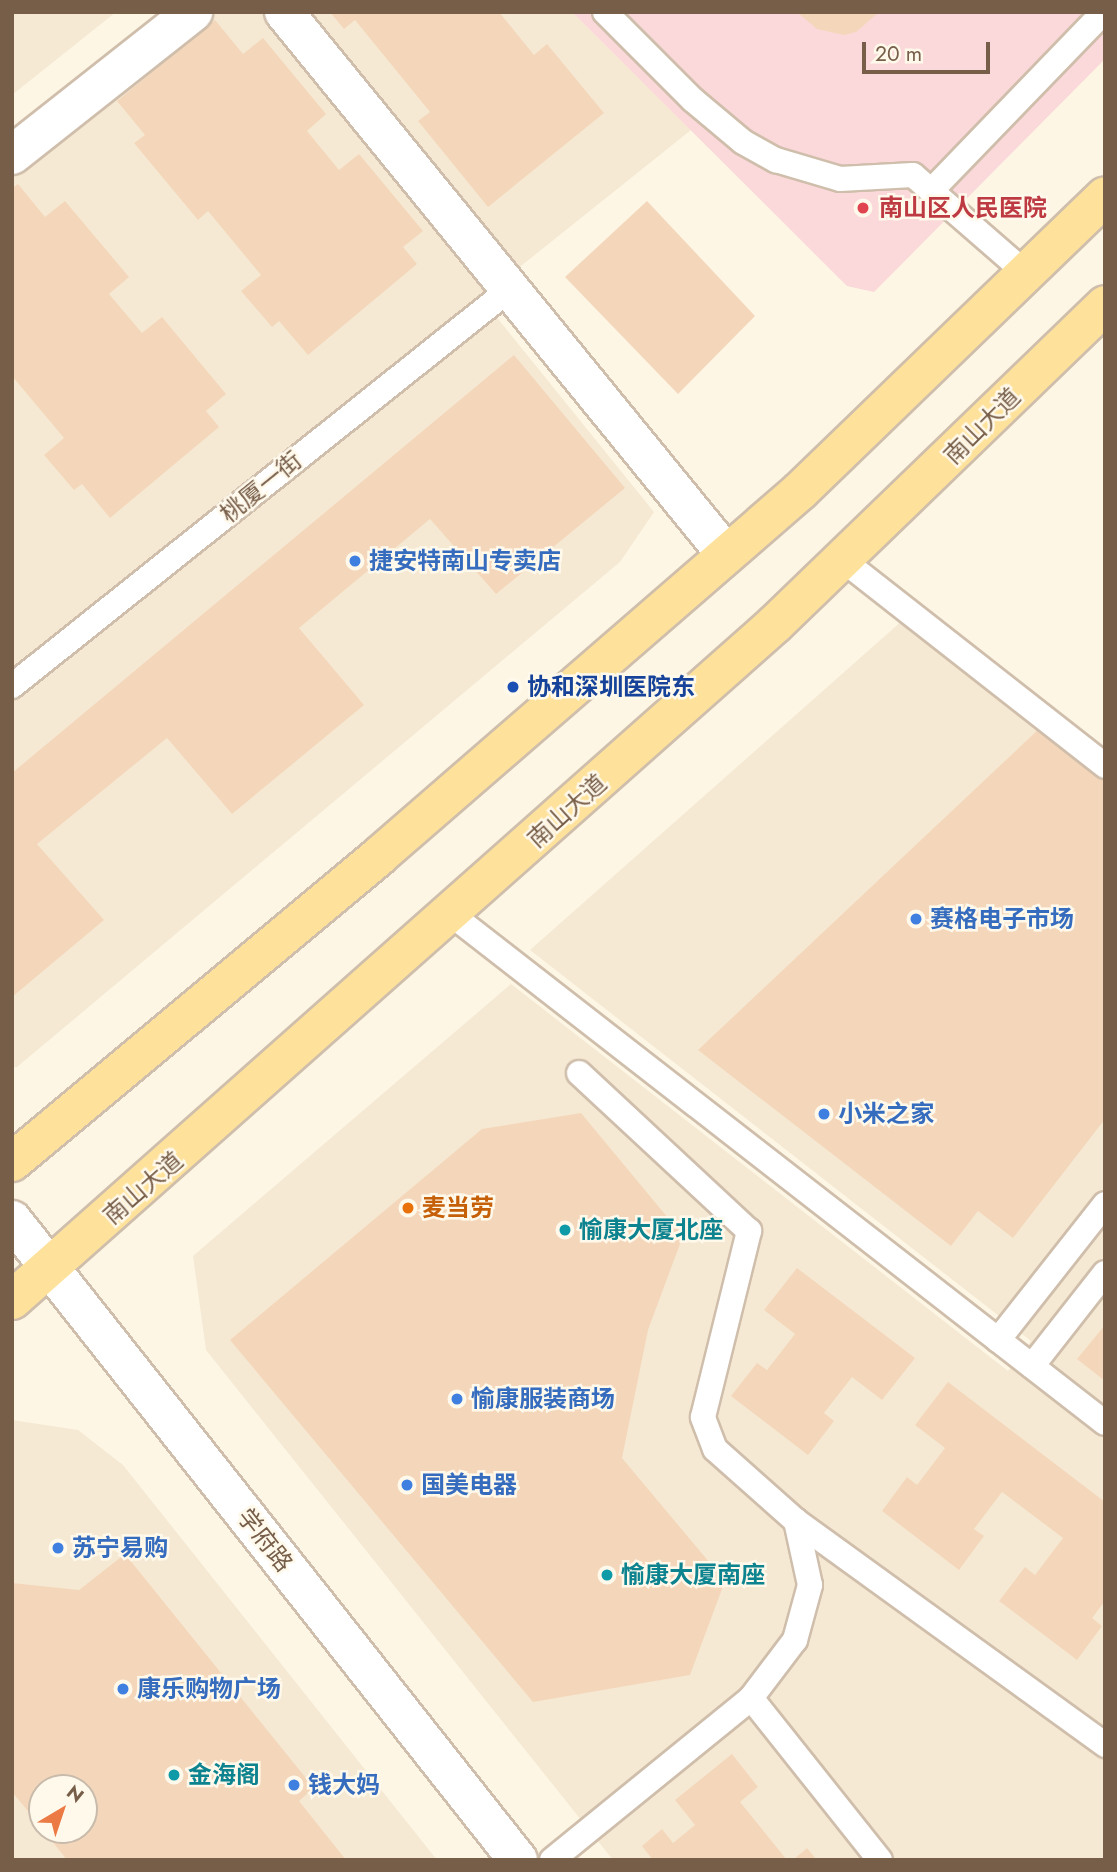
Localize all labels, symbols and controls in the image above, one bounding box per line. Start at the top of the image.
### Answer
scale bar [865,28,993,72]
text: 20 m [875,39,922,69]
place label: 南山区人民医院 [879,194,1047,222]
marker: 南山区人民医院 [853,198,873,218]
street label: 南山大道 [938,382,1026,470]
street label: 桃厦一街 [215,446,307,528]
place label: 捷安特南山专卖店 [369,547,561,575]
marker: 捷安特南山专卖店 [347,553,363,569]
place label: 协和深圳医院东 [527,673,695,701]
marker: 协和深圳医院东 [505,679,521,695]
street label: 南山大道 [522,768,612,854]
place label: 赛格电子市场 [930,905,1074,933]
marker: 赛格电子市场 [908,911,924,927]
place label: 小米之家 [838,1100,934,1128]
marker: 小米之家 [816,1106,832,1122]
street label: 南山大道 [97,1146,189,1230]
place label: 麦当劳 [422,1194,494,1222]
marker: 麦当劳 [400,1200,416,1216]
place label: 愉康大厦北座 [579,1216,723,1244]
marker: 愉康大厦北座 [557,1222,573,1238]
place label: 愉康服装商场 [471,1385,615,1413]
marker: 愉康服装商场 [449,1391,465,1407]
place label: 国美电器 [421,1471,517,1499]
marker: 国美电器 [399,1477,415,1493]
street label: 学府路 [231,1503,299,1577]
place label: 苏宁易购 [72,1534,168,1562]
marker: 苏宁易购 [50,1540,66,1556]
place label: 愉康大厦南座 [621,1561,765,1589]
marker: 愉康大厦南座 [599,1567,615,1583]
place label: 康乐购物广场 [137,1675,281,1703]
marker: 康乐购物广场 [115,1681,131,1697]
place label: 金海阁 [188,1761,260,1789]
marker: 金海阁 [166,1767,182,1783]
place label: 钱大妈 [308,1771,380,1799]
north arrow [28,1774,98,1844]
marker: 钱大妈 [286,1777,302,1793]
text: N [61,1779,90,1809]

